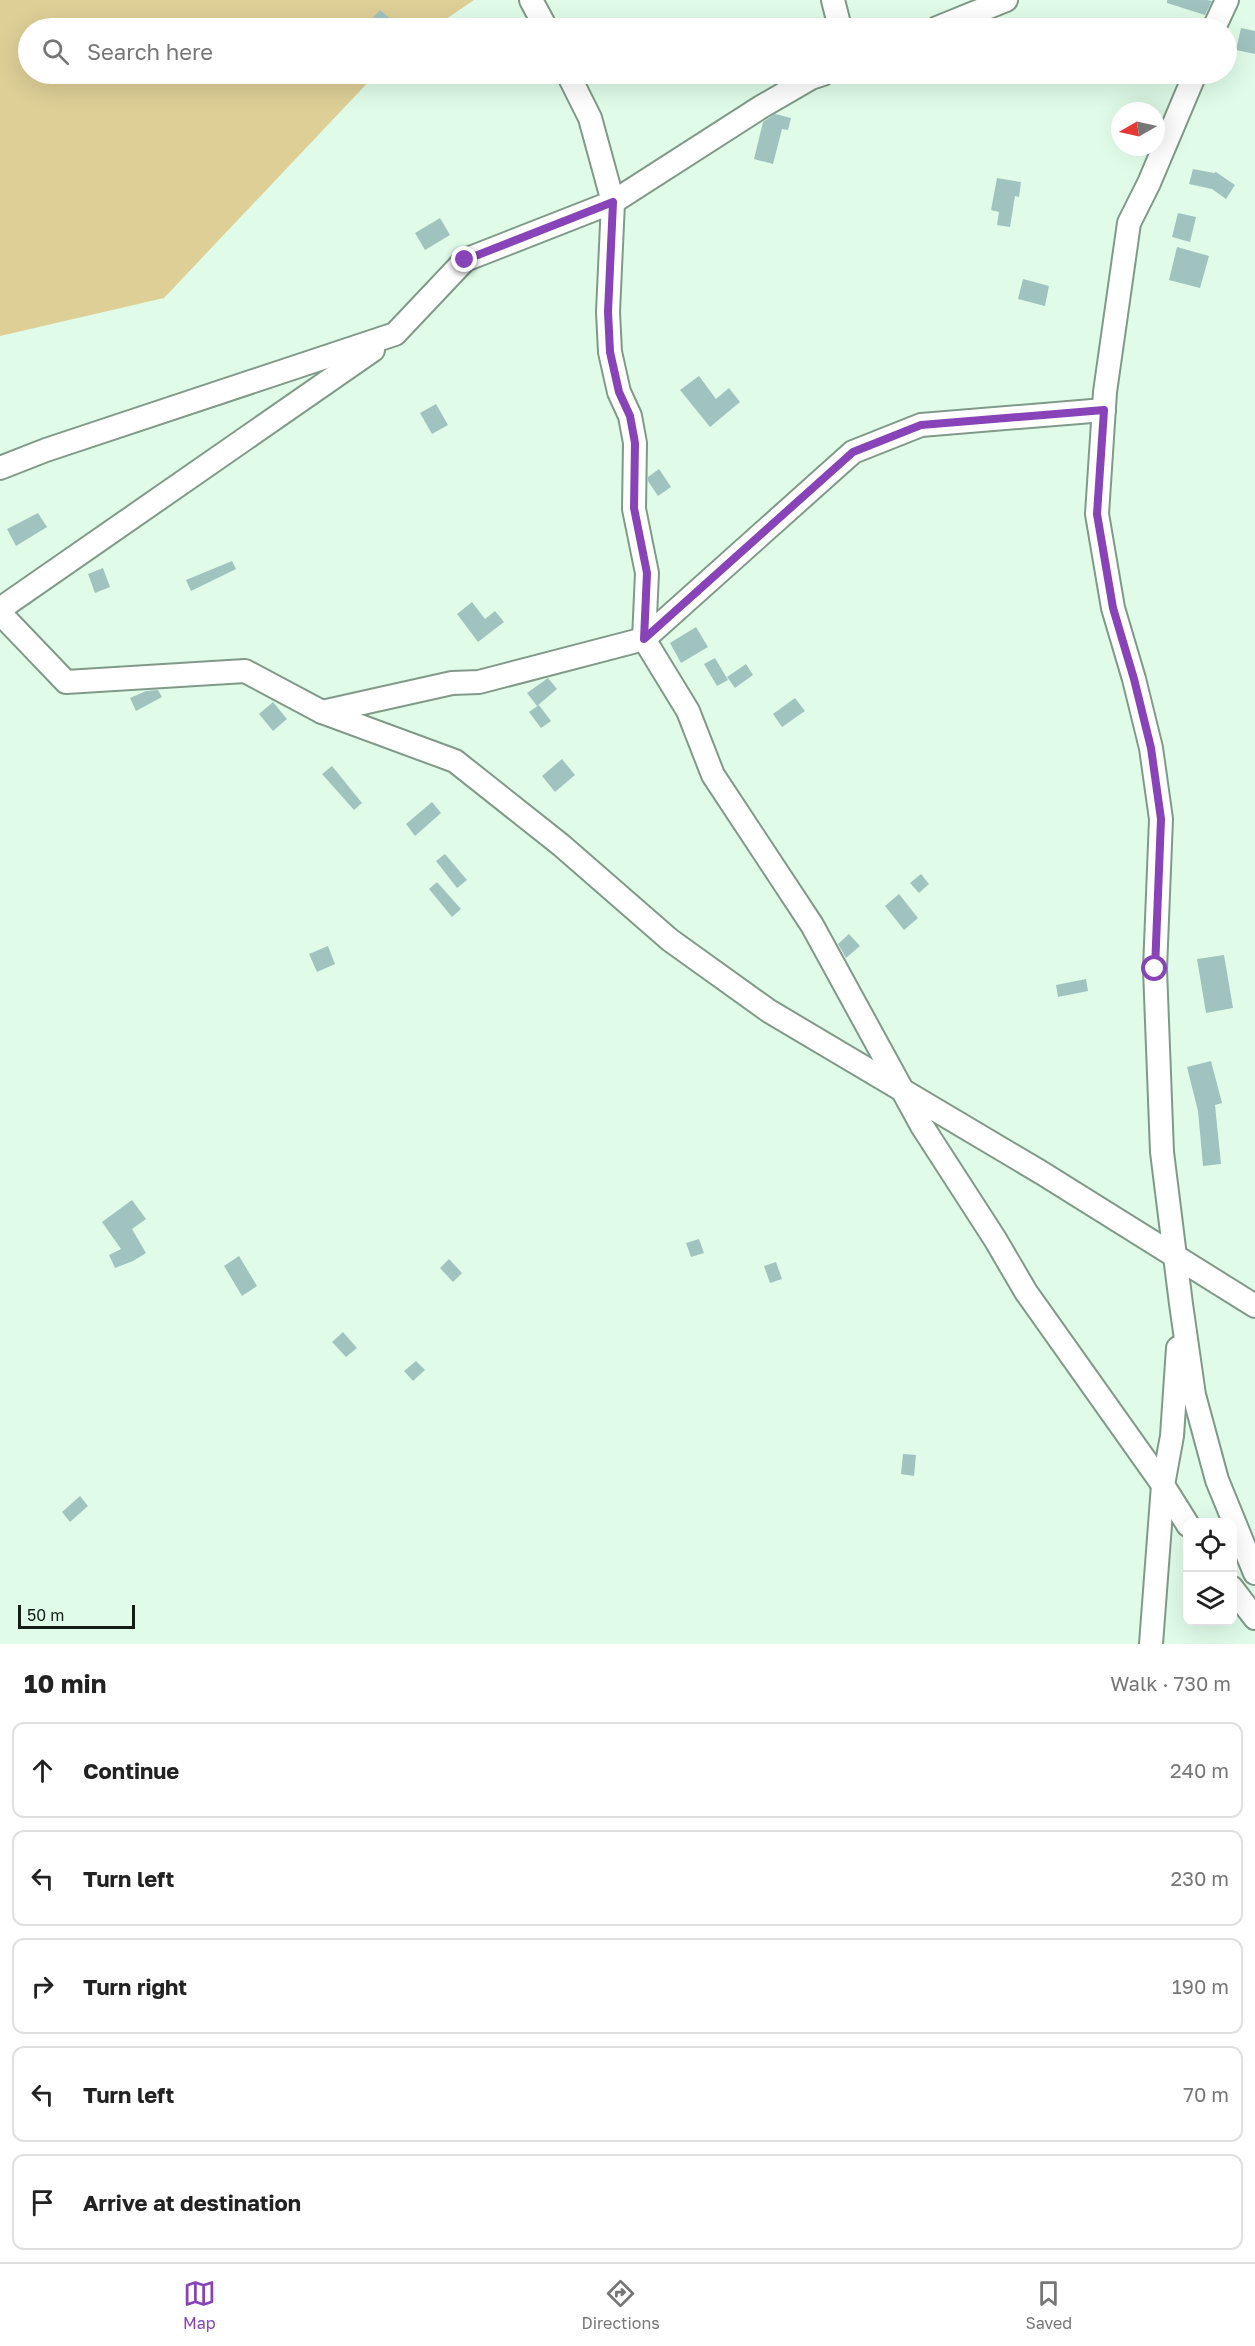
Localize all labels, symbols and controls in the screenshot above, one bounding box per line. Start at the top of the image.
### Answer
search box [18,18,1237,84]
icon: search [39,35,72,68]
text: Search here [87,38,213,65]
north arrow [1111,102,1165,156]
route end [451,246,477,272]
route start [1141,955,1167,981]
map controls [1183,1518,1237,1626]
button: locate [1183,1518,1237,1572]
button: layers [1183,1572,1237,1626]
scale bar [18,1602,135,1630]
text: 50 m [27,1605,64,1625]
text: 10 min [24,1668,106,1699]
text: Walk · 730 m [1110,1671,1231,1695]
icon: ahead [26,1754,59,1787]
text: Continue [83,1757,179,1784]
text: 240 m [1170,1758,1229,1782]
icon: left [26,1862,59,1895]
text: Turn left [83,1865,174,1892]
text: 230 m [1171,1866,1229,1890]
icon: right [26,1970,59,2003]
text: Turn right [83,1973,187,2000]
text: 190 m [1172,1974,1229,1998]
icon: left [26,2078,59,2111]
text: Turn left [83,2081,174,2108]
text: 70 m [1183,2082,1229,2106]
icon: arrive [26,2186,59,2219]
text: Arrive at destination [83,2189,301,2216]
tab: Map [183,2277,216,2333]
tab: Directions [582,2277,660,2333]
tab: Saved [1025,2277,1072,2333]

